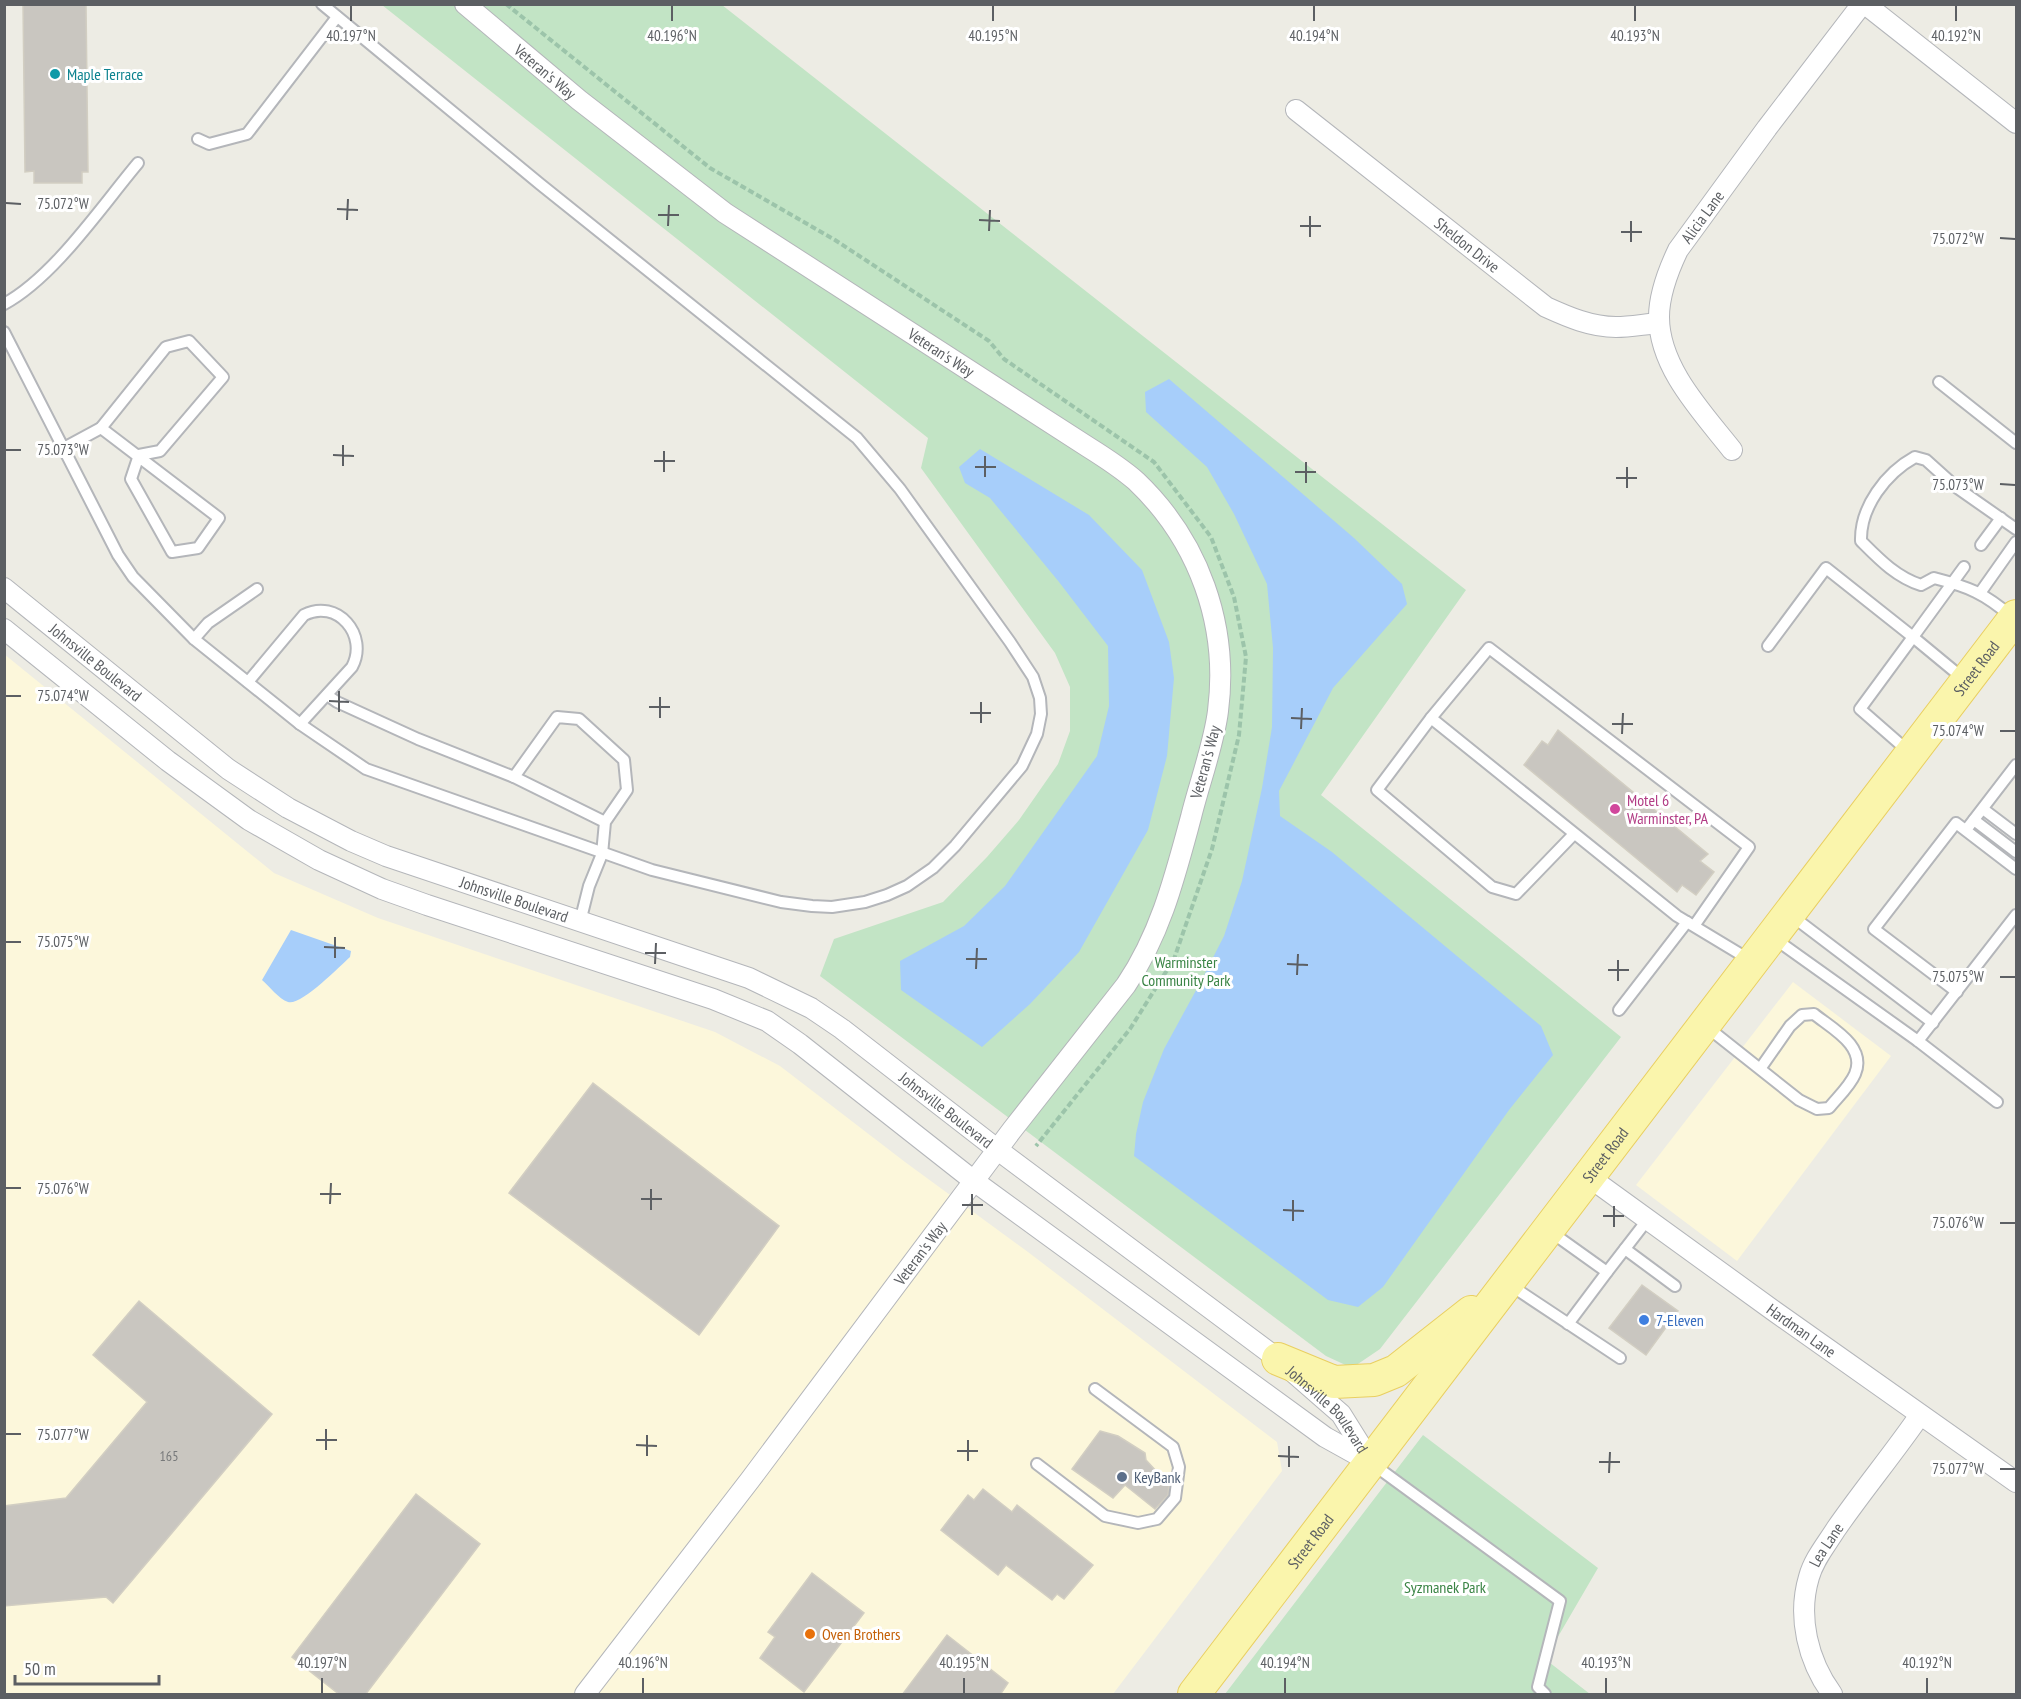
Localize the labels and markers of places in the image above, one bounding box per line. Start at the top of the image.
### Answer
place label: Maple Terrace [67,64,143,84]
marker: Maple Terrace [48,67,62,81]
place label: Motel 6 Warminster, PA [1627,790,1708,828]
marker: Motel 6 Warminster, PA [1608,802,1622,816]
place label: 7-Eleven [1656,1310,1704,1330]
marker: 7-Eleven [1637,1313,1651,1327]
place label: KeyBank [1134,1467,1182,1487]
marker: KeyBank [1115,1470,1129,1484]
place label: Oven Brothers [822,1624,901,1644]
marker: Oven Brothers [803,1627,817,1641]

